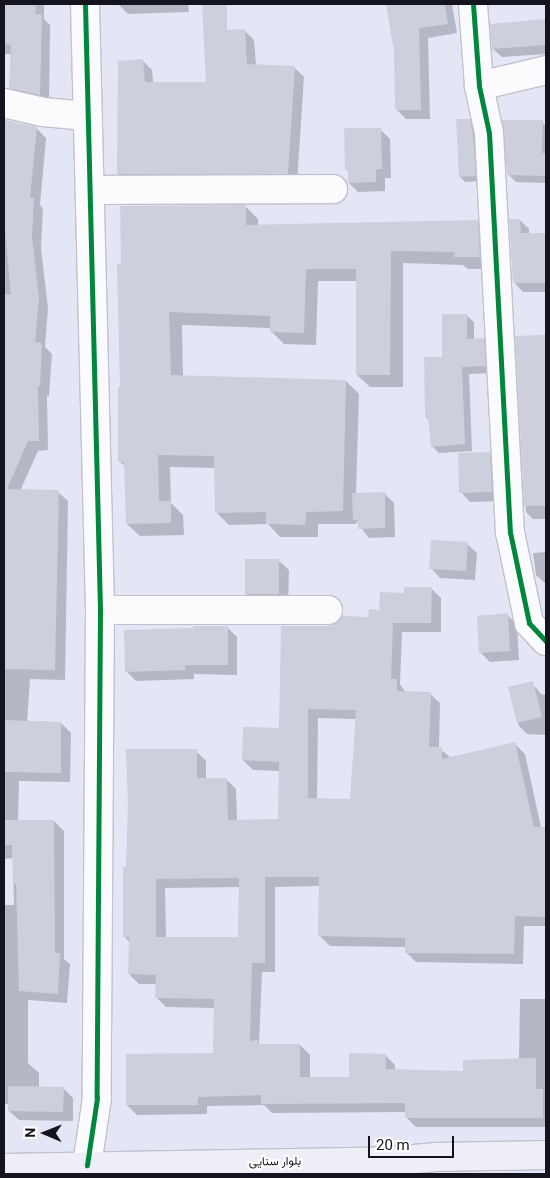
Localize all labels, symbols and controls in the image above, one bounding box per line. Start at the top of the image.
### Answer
north arrow [20,1108,70,1158]
scale bar [370,1126,456,1158]
text: N [22,1128,38,1138]
text: 20 m [376,1136,410,1154]
street label: بلوار سنایی [249,1154,301,1170]

